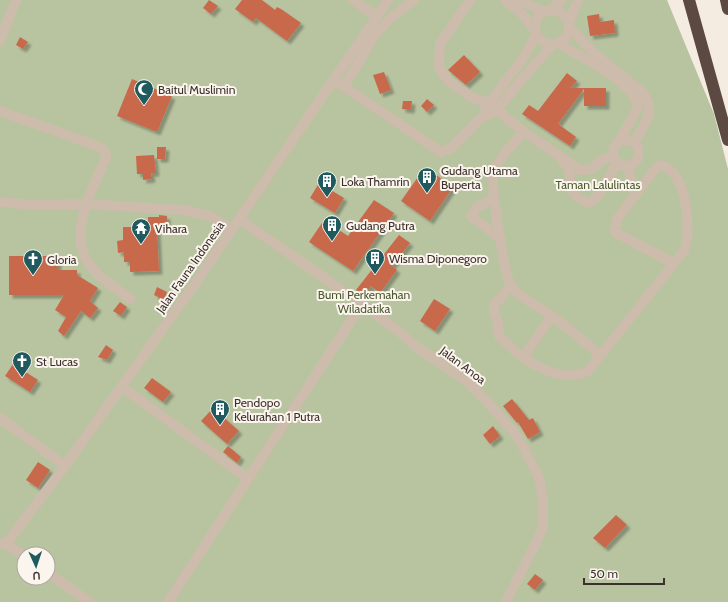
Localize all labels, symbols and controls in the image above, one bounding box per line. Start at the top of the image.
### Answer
mosque icon: Baitul Muslimin [133,78,155,106]
place label: Baitul Muslimin [158,82,236,97]
place label: Gudang Utama Buperta [441,163,518,192]
building icon: Gudang Utama Buperta [416,166,438,194]
building icon: Loka Thamrin [316,170,338,198]
place label: Loka Thamrin [341,174,410,189]
park label: Taman Lalulintas [556,177,640,192]
building icon: Gudang Putra [321,214,343,242]
temple icon: Vihara [130,217,152,245]
street label: Jalan Fauna Indonesia [152,218,227,317]
place label: Gudang Putra [346,218,415,233]
place label: Vihara [155,221,187,236]
building icon: Wisma Diponegoro [364,247,386,275]
church icon: Gloria [22,248,44,276]
place label: Wisma Diponegoro [389,251,487,266]
place label: Gloria [47,252,77,267]
park label: Bumi Perkemahan Wiladatika [318,287,410,316]
street label: Jalan Anoa [436,342,489,387]
church icon: St Lucas [11,350,33,378]
place label: St Lucas [36,354,78,369]
place label: Pendopo Kelurahan 1 Putra [234,395,320,424]
building icon: Pendopo Kelurahan 1 Putra [209,398,231,426]
north arrow [16,546,56,586]
scale bar [584,560,664,586]
text: 50 m [590,566,618,581]
text: U [32,569,41,583]

